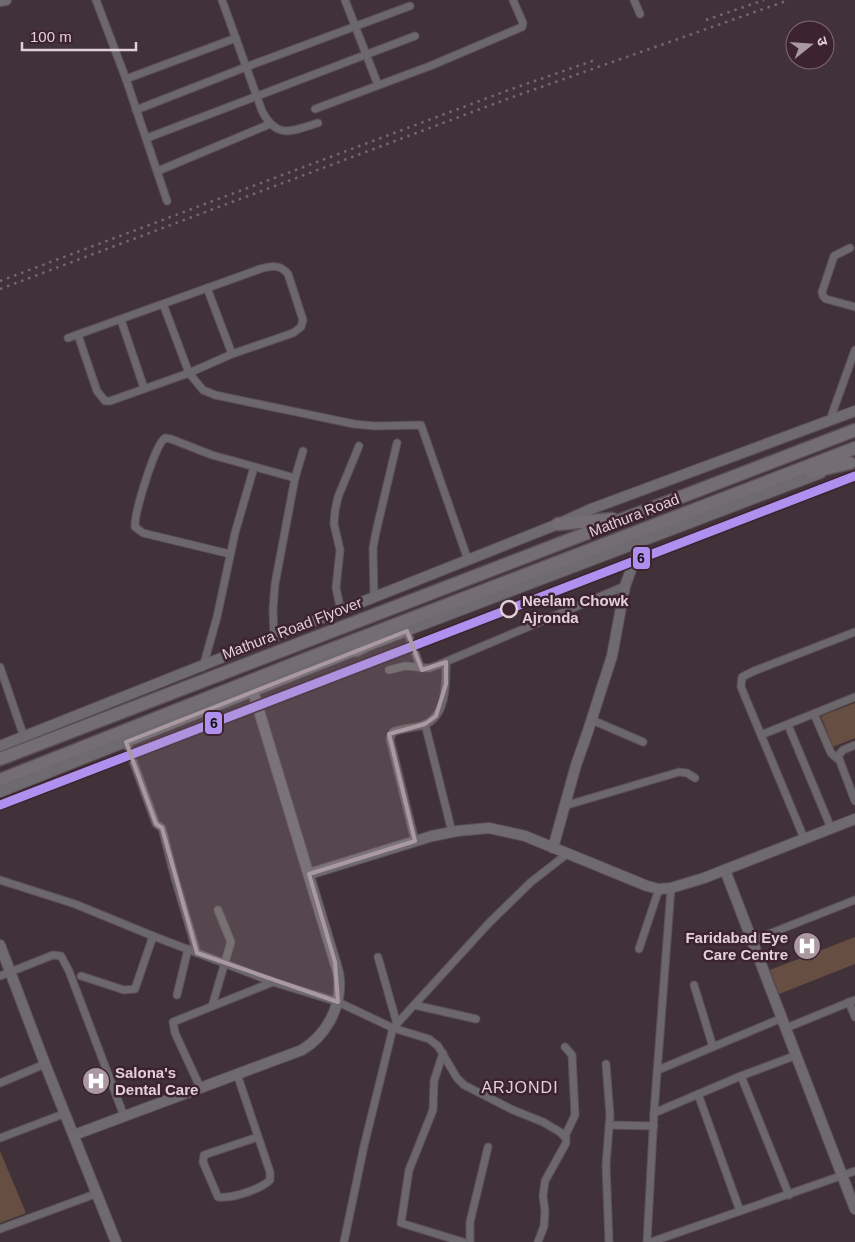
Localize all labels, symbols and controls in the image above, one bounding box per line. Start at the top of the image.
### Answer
scale bar [22,20,136,52]
north arrow [785,20,835,70]
text: 100 m [30,28,72,45]
text: उ [814,35,832,48]
street label: Mathura Road [587,490,681,540]
line badge: 6 [632,546,651,570]
text: 6 [637,550,645,566]
place label: Neelam Chowk Ajronda [522,592,629,626]
street label: Mathura Road Flyover [220,593,364,663]
marker: Neelam Chowk Ajronda [500,600,518,618]
line badge: 6 [204,711,223,735]
text: 6 [210,715,218,731]
place label: Faridabad Eye Care Centre [685,929,788,963]
hospital icon: Faridabad Eye Care Centre [792,931,822,961]
place label: Salona's Dental Care [115,1064,198,1098]
hospital icon: Salona's Dental Care [81,1066,111,1096]
district label: ARJONDI [481,1079,559,1096]

